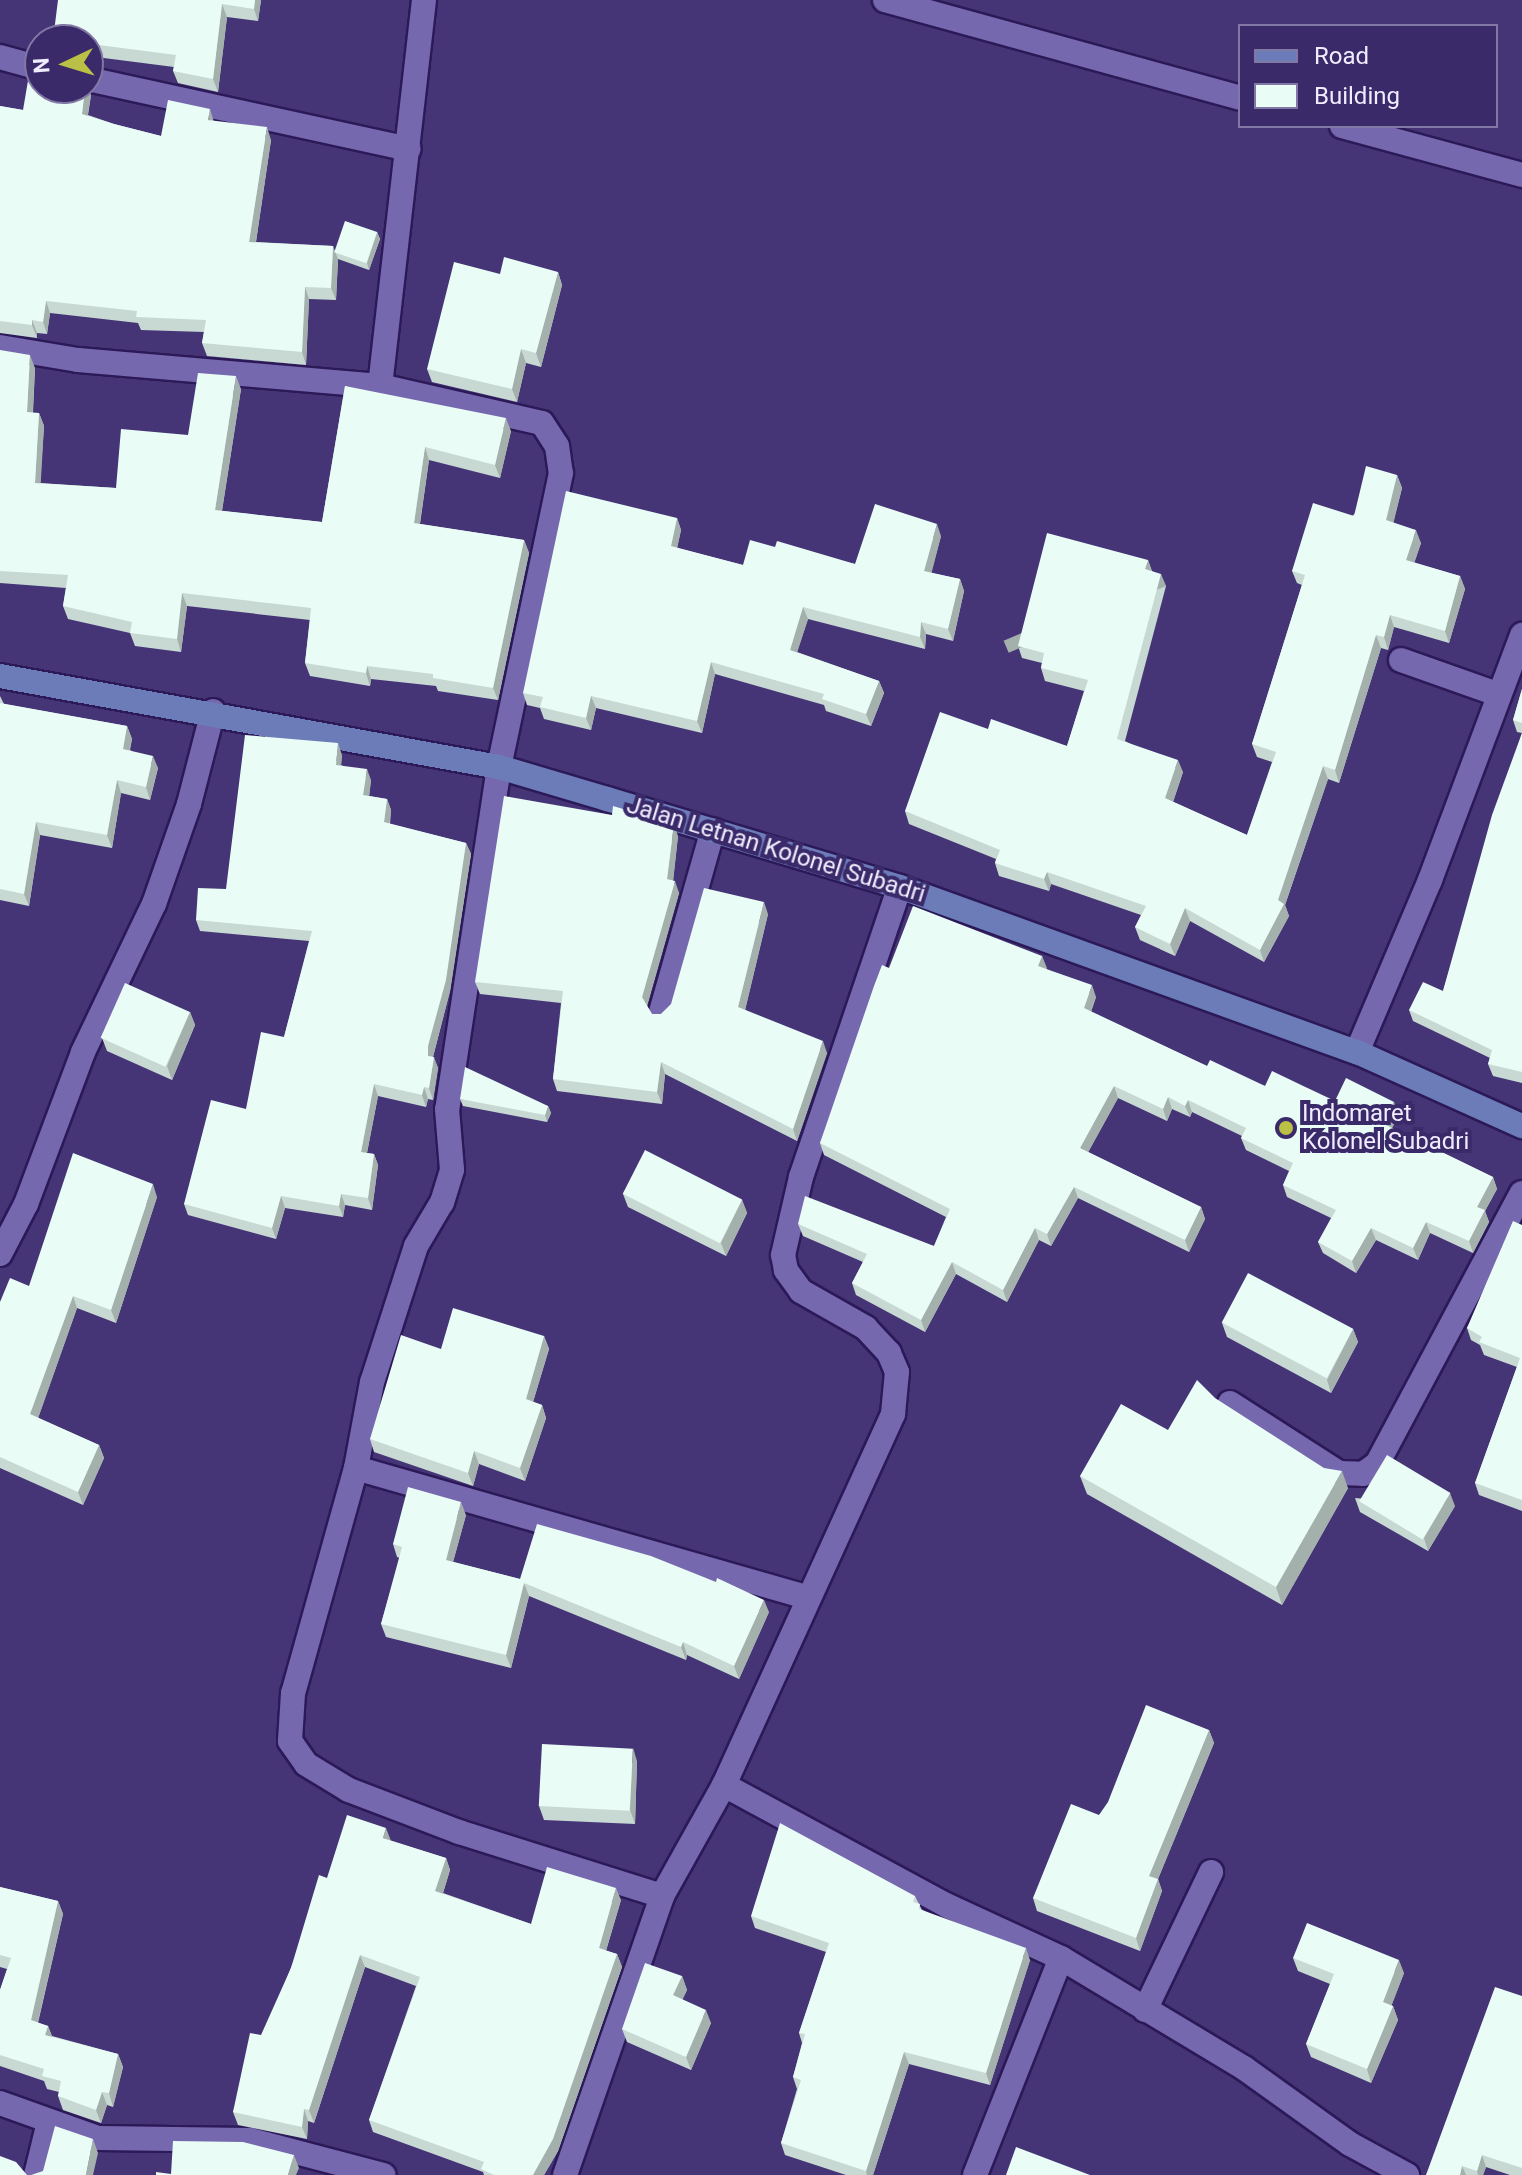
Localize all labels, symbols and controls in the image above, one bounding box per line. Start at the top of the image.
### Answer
north arrow [24,24,104,104]
legend [1238,24,1498,128]
text: Road [1314,42,1369,70]
text: N [29,57,55,74]
text: Building [1314,82,1400,110]
street label: Jalan Letnan Kolonel Subadri [623,791,929,909]
place label: Indomaret Kolonel Subadri [1302,1100,1469,1156]
marker: Indomaret Kolonel Subadri [1277,1119,1295,1137]

